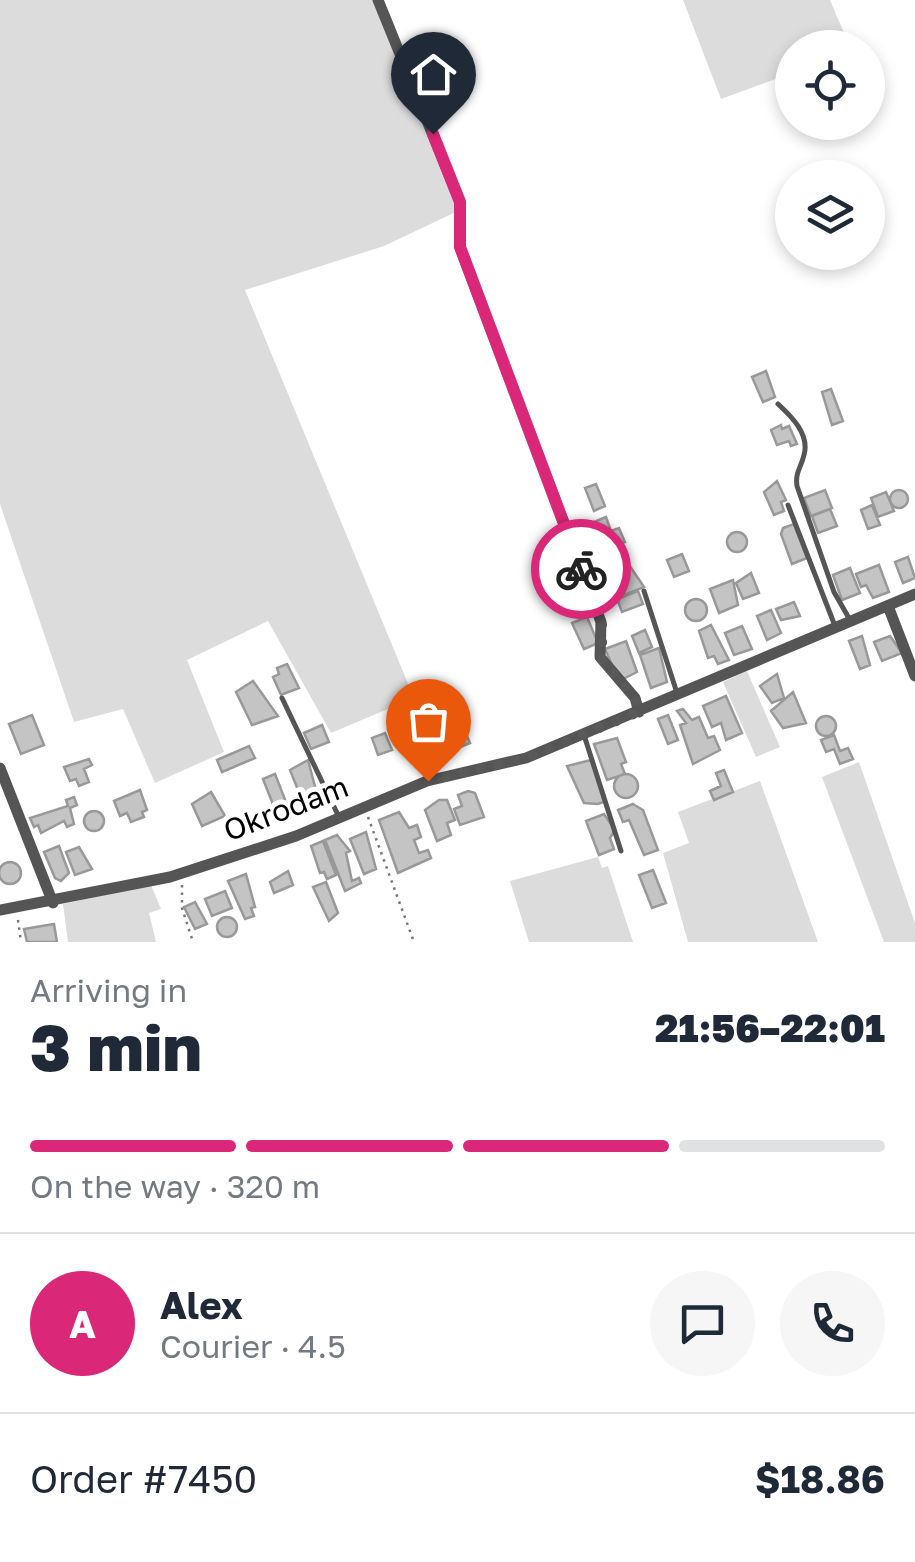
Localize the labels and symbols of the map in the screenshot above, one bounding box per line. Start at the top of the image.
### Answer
pin [391,32,476,135]
courier [531,519,631,619]
pin [386,679,471,782]
street label: Okrodam [218,768,353,848]

